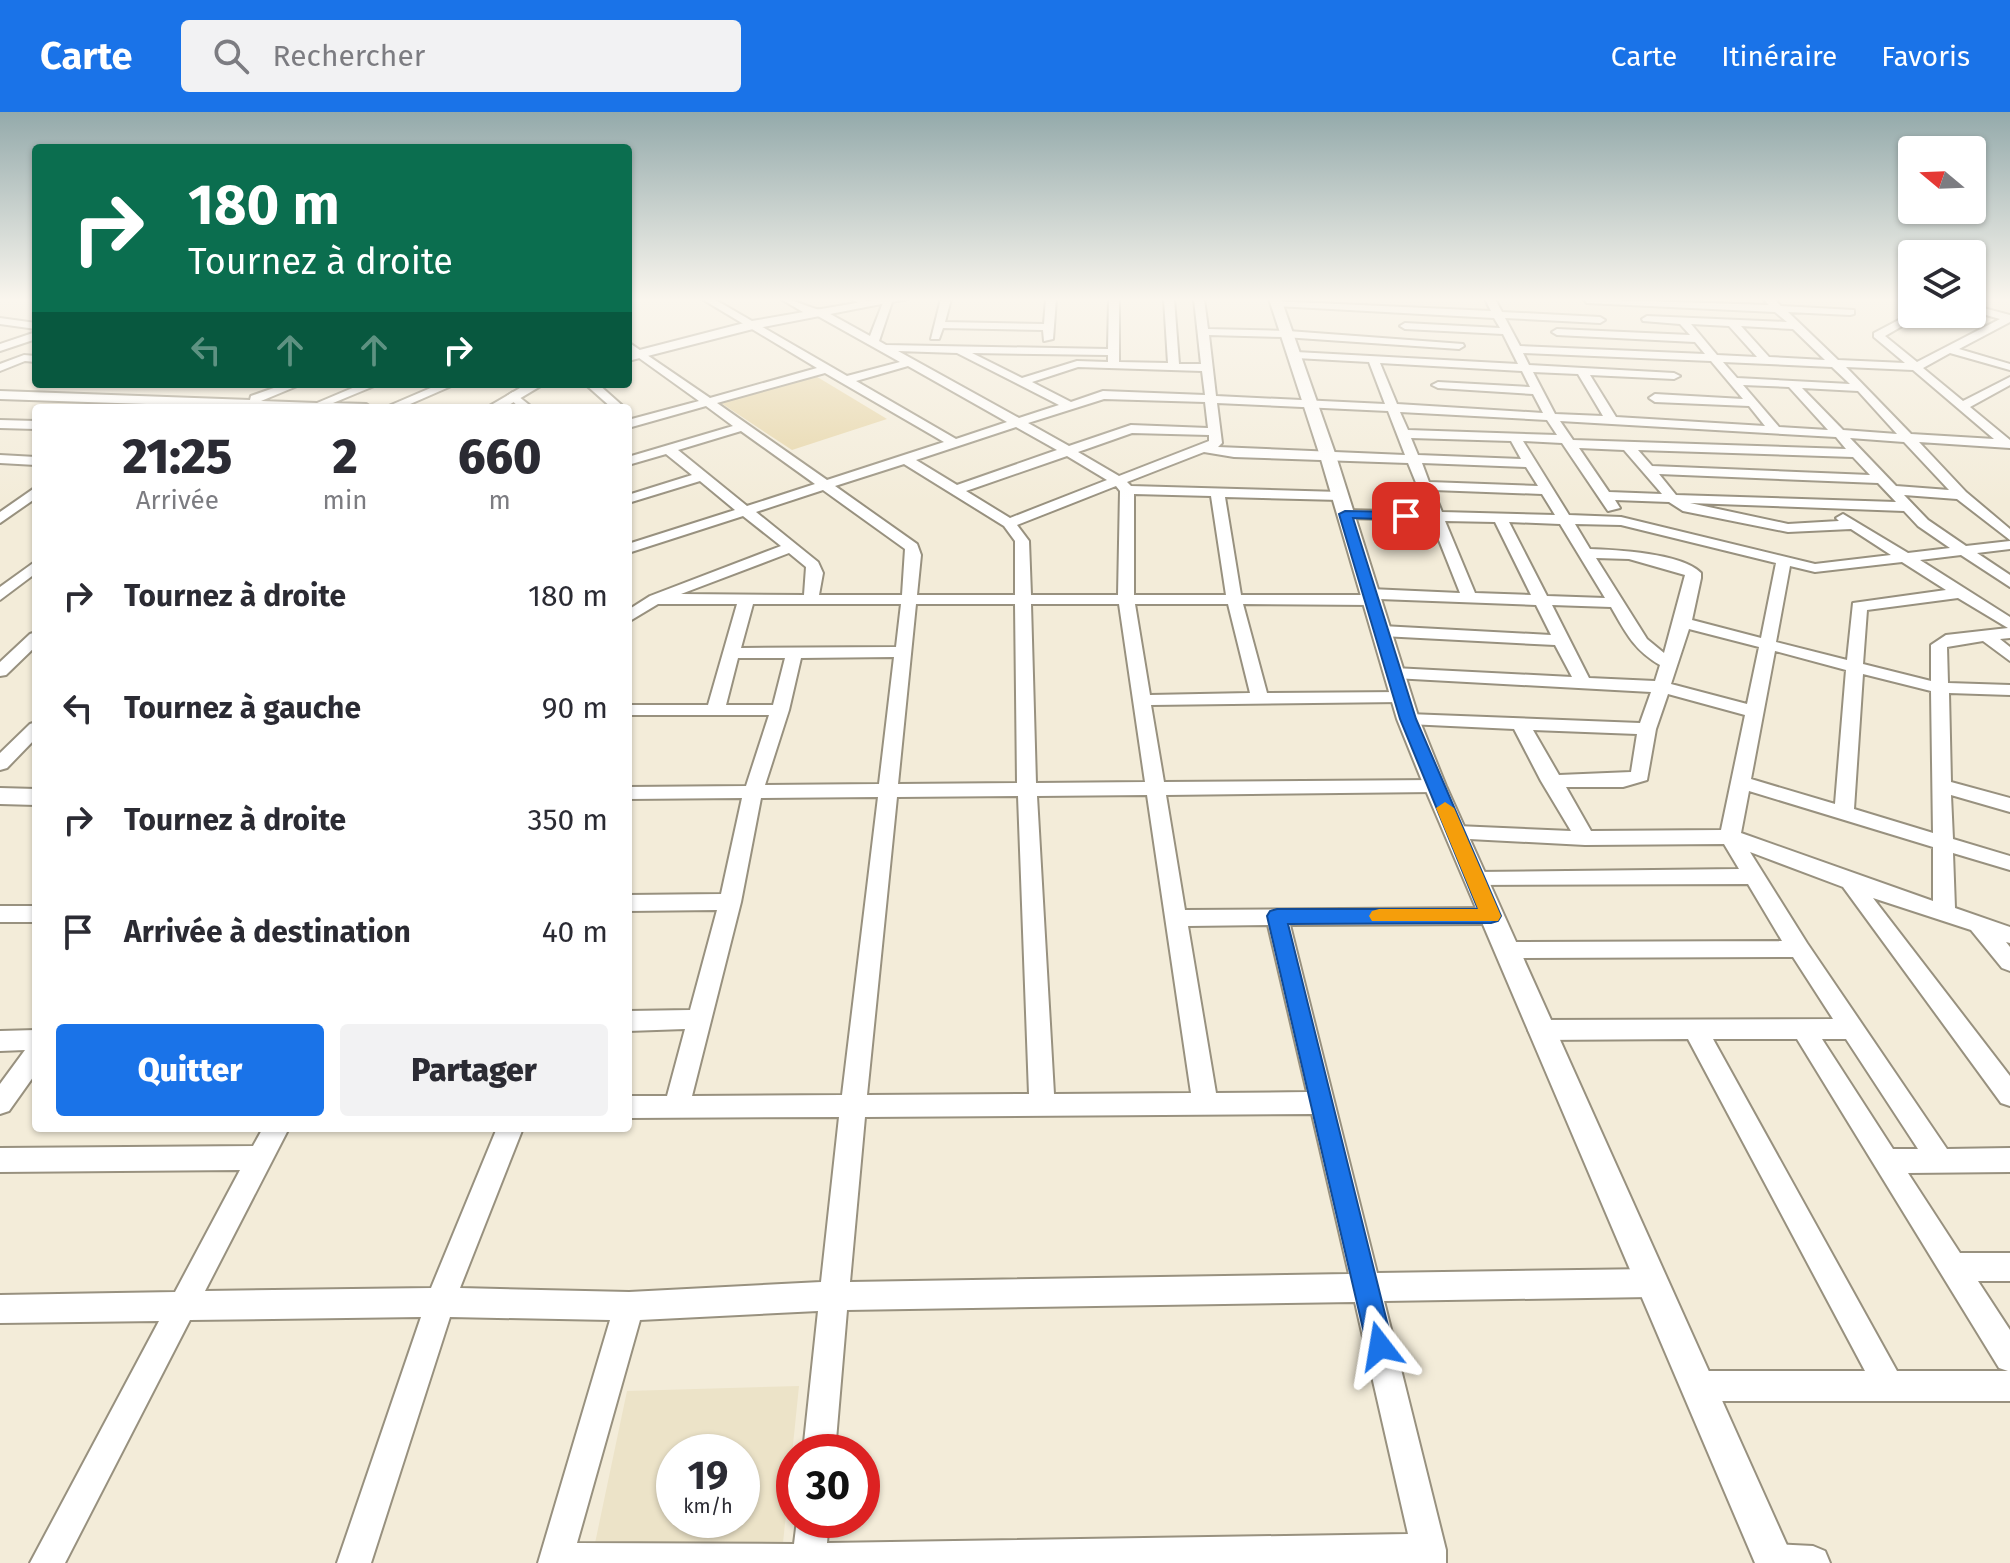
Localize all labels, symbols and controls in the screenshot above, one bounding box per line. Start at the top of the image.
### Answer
search box [181,20,741,92]
text: Carte [40,33,133,79]
icon: search [209,34,253,78]
text: Rechercher [273,38,425,74]
text: Carte [1611,40,1677,73]
text: Itinéraire [1721,40,1837,73]
text: Favoris [1881,40,1970,73]
north arrow [1898,136,1986,224]
map controls [1898,136,1986,328]
text: 180 m [188,172,340,239]
icon: right [56,176,160,280]
text: Tournez à droite [188,240,453,284]
button: layers [1898,240,1986,328]
icon: left [184,328,228,372]
icon: ahead [268,328,312,372]
icon: ahead [352,328,396,372]
icon: right [436,328,480,372]
text: 21:25 [122,428,232,486]
text: 2 [332,428,358,486]
text: 660 [458,428,541,486]
pin [1372,482,1440,550]
text: Arrivée [136,485,219,516]
text: min [323,485,367,516]
text: m [489,485,511,516]
icon: arrive [1384,494,1428,538]
icon: right [56,574,100,618]
text: Tournez à droite [124,578,346,614]
text: 180 m [528,578,608,614]
icon: left [56,686,100,730]
text: Tournez à gauche [124,690,361,726]
text: 90 m [542,690,608,726]
icon: right [56,798,100,842]
text: Tournez à droite [124,802,346,838]
text: 350 m [528,802,608,838]
icon: arrive [56,910,100,954]
text: Arrivée à destination [124,914,411,950]
text: 40 m [542,914,608,950]
button: Quitter [56,1024,324,1116]
button: Partager [340,1024,608,1116]
position arrow [1338,1304,1422,1388]
speed limit sign: 30 [776,1434,880,1538]
text: 19 [688,1452,728,1500]
text: km/h [683,1494,733,1518]

